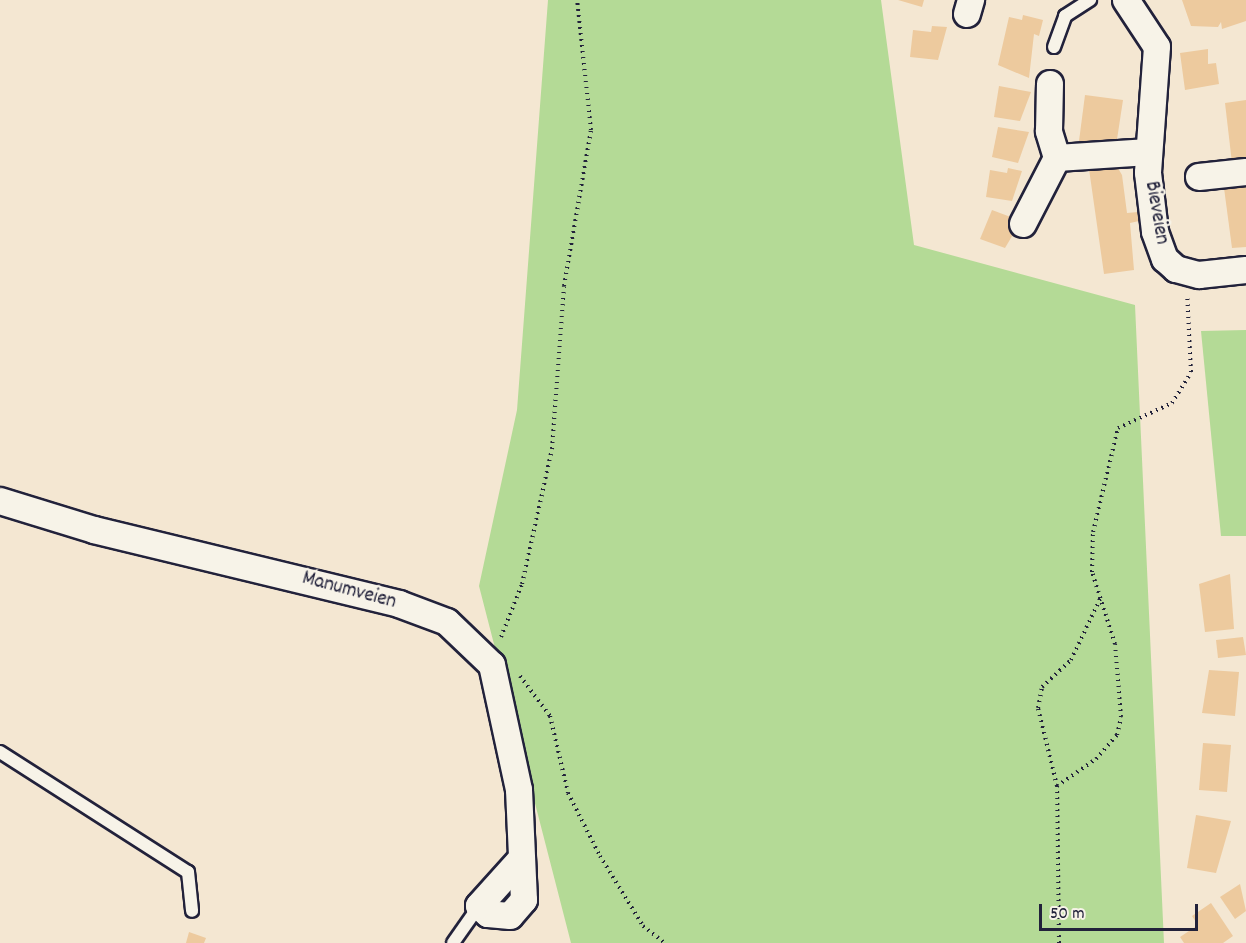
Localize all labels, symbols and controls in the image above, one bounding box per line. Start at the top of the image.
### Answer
street label: Bieveien [1138,179,1174,247]
street label: Manumveien [299,566,399,616]
scale bar [1042,892,1201,930]
text: 50 m [1050,902,1085,927]

